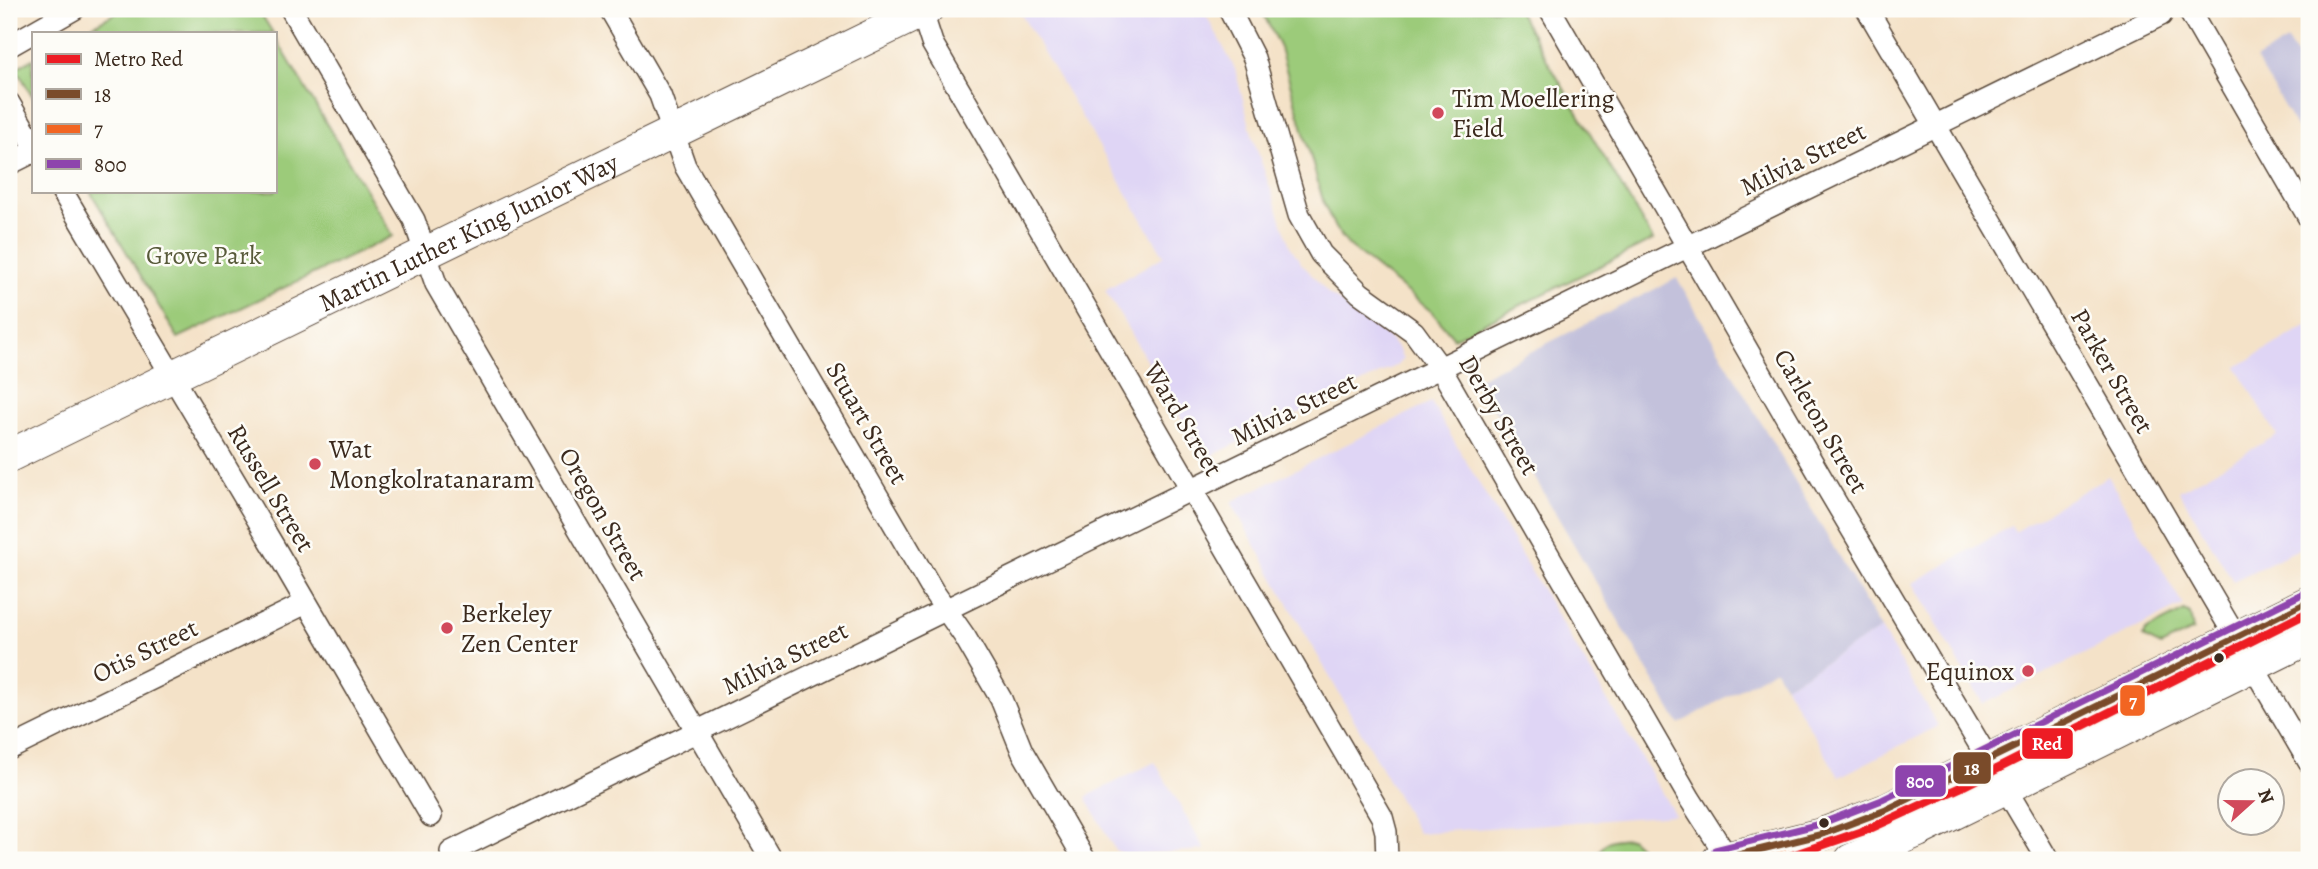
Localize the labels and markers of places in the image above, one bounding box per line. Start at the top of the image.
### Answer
place label: Tim Moellering Field [1452,81,1615,146]
marker: Tim Moellering Field [1430,105,1446,121]
place label: Wat Mongkolratanaram [328,432,535,497]
marker: Wat Mongkolratanaram [307,456,323,472]
place label: Berkeley Zen Center [461,596,578,661]
marker: Berkeley Zen Center [439,620,455,636]
unlabelled marker [2212,651,2226,665]
place label: Equinox [1925,654,2015,689]
marker: Equinox [2020,663,2036,679]
unlabelled marker [1817,816,1831,830]

